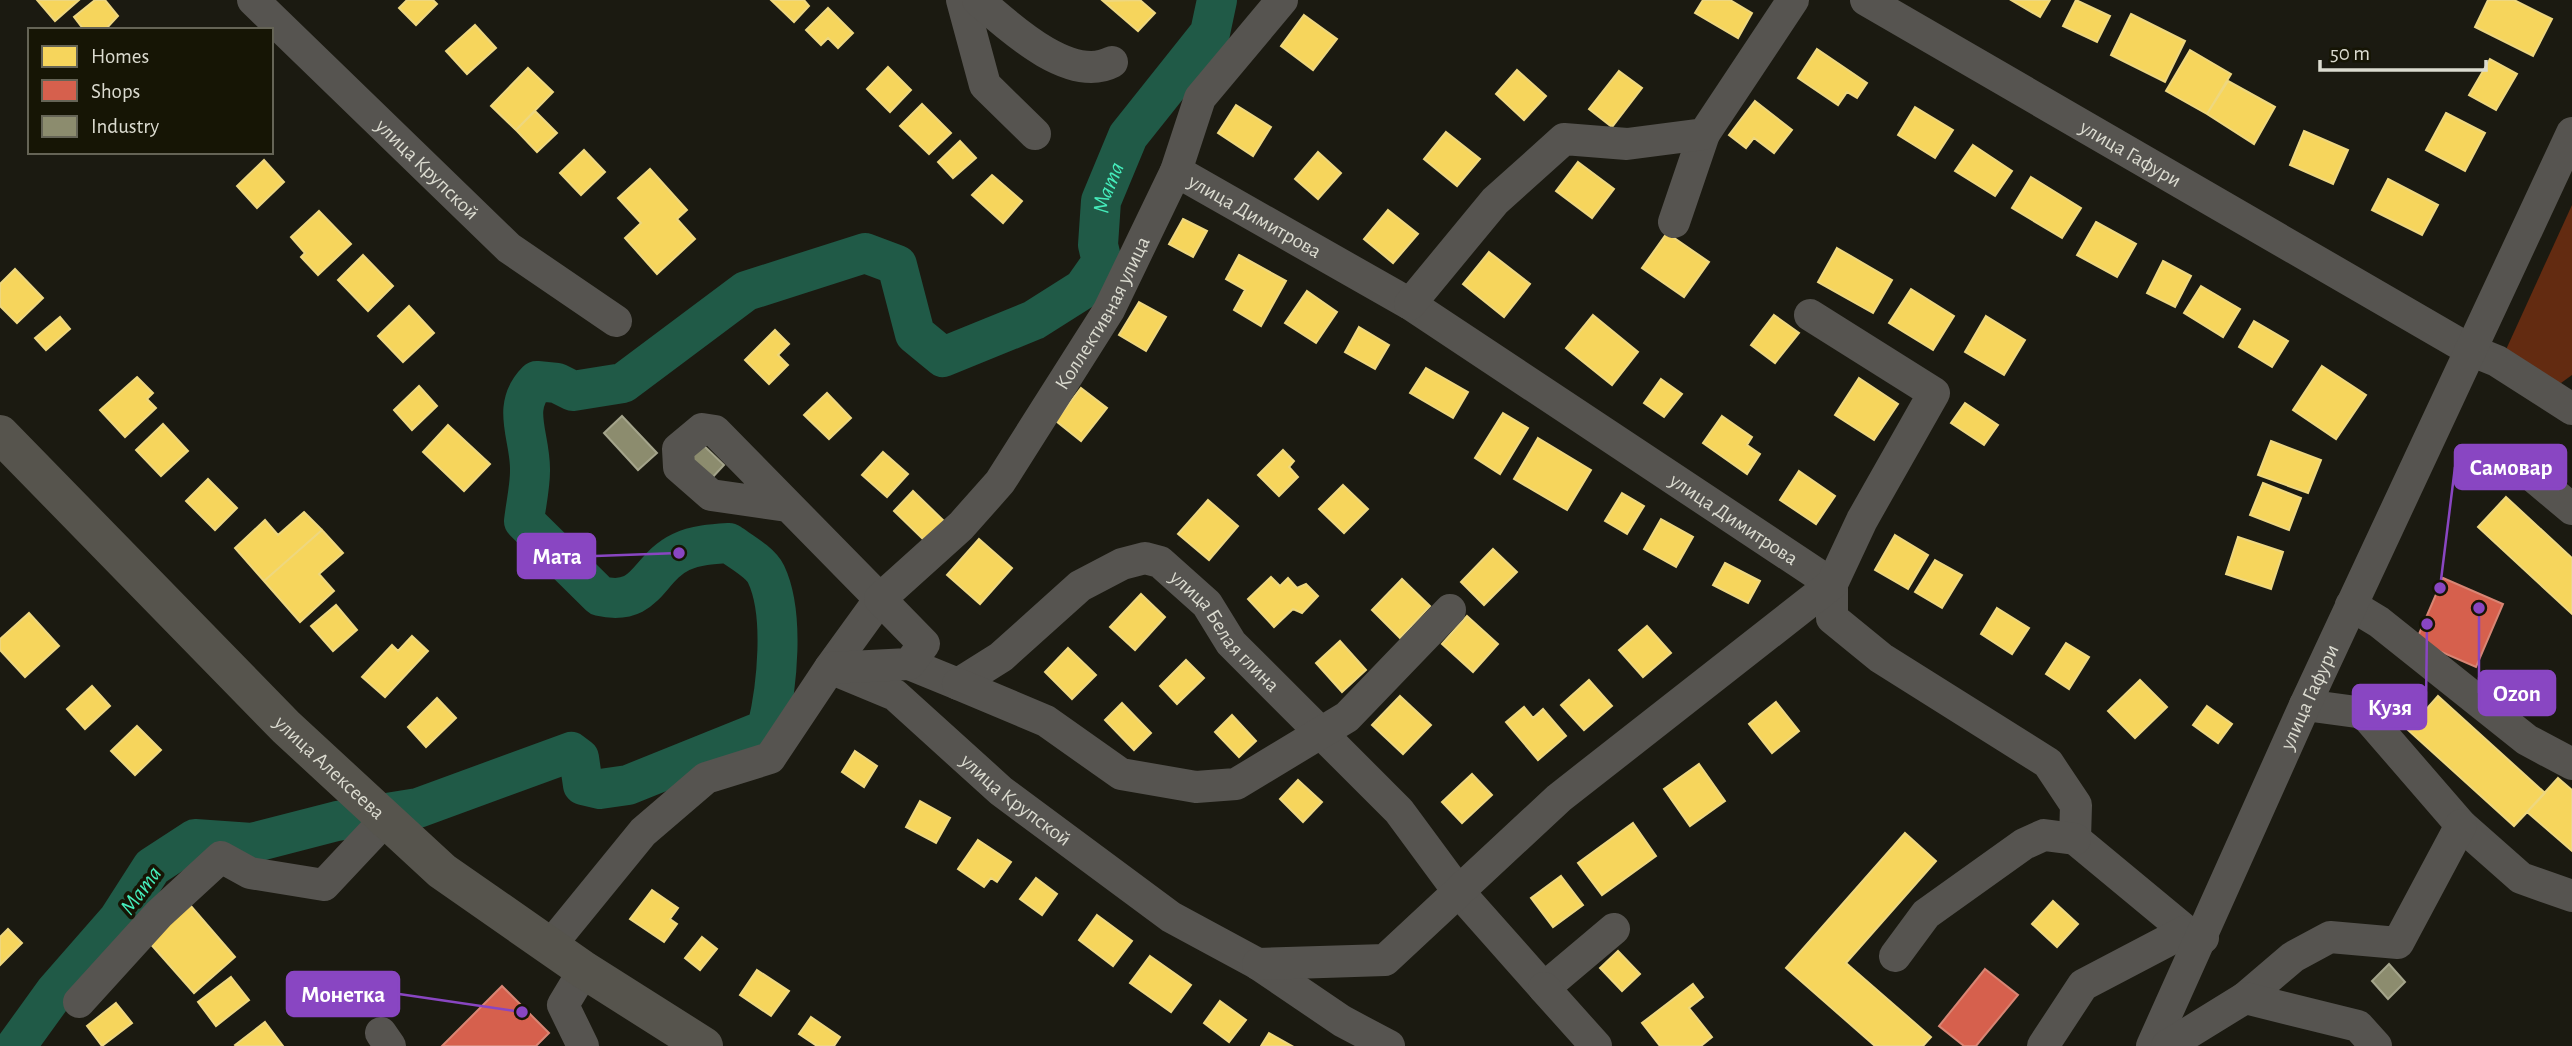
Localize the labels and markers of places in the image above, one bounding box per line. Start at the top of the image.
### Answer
callout: Самовар [2455,445,2566,489]
callout: Мата [518,534,595,578]
callout: Ozon [2479,671,2555,715]
callout: Кузя [2353,685,2426,729]
callout: Монетка [287,972,399,1016]

